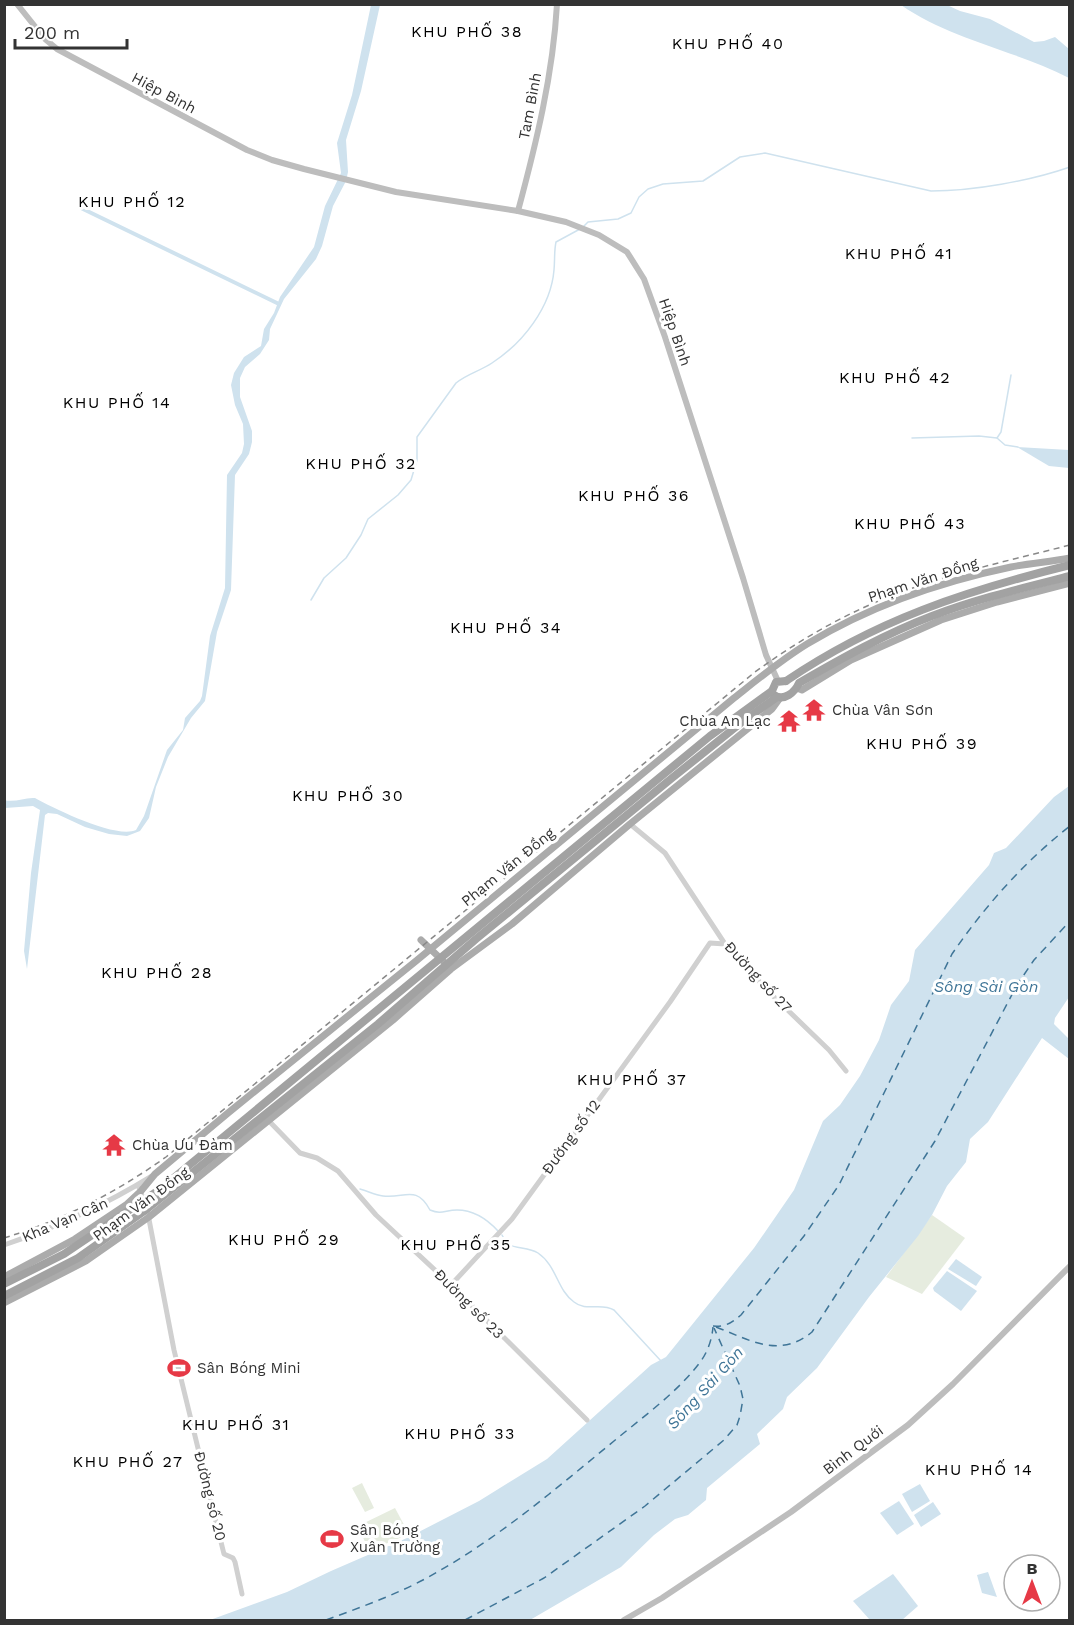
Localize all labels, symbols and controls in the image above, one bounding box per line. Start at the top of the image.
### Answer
scale bar [15,12,128,50]
district label: KHU PHỐ 38 [411,21,523,41]
text: 200 m [24,22,80,43]
district label: KHU PHỐ 40 [672,33,784,53]
street label: Hiệp Bình [129,68,199,118]
street label: Tam Bình [515,71,545,141]
district label: KHU PHỐ 12 [78,191,186,211]
district label: KHU PHỐ 41 [845,243,953,263]
street label: Hiệp Bình [655,296,695,368]
district label: KHU PHỐ 42 [839,367,951,387]
district label: KHU PHỐ 14 [63,392,171,412]
district label: KHU PHỐ 32 [305,453,417,473]
district label: KHU PHỐ 36 [578,485,690,505]
district label: KHU PHỐ 43 [854,513,966,533]
street label: Phạm Văn Đồng [866,554,980,606]
district label: KHU PHỐ 34 [450,617,562,637]
temple icon: Chùa Vân Sơn [801,697,827,723]
place label: Chùa Vân Sơn [832,701,933,719]
temple icon: Chùa An Lạc [776,708,802,734]
place label: Chùa An Lạc [679,712,771,730]
district label: KHU PHỐ 39 [866,733,978,753]
district label: KHU PHỐ 30 [292,785,404,805]
street label: Phạm Văn Đồng [458,824,558,910]
street label: Đường số 27 [721,938,795,1016]
district label: KHU PHỐ 28 [101,962,213,982]
water label: Sông Sài Gòn [934,977,1038,996]
district label: KHU PHỐ 37 [577,1069,687,1089]
street label: Đường số 12 [538,1096,604,1178]
temple icon: Chùa Ưu Đàm [101,1132,127,1158]
place label: Chùa Ưu Đàm [132,1136,233,1154]
street label: Phạm Văn Đồng [89,1163,193,1245]
street label: Kha Vạn Cân [19,1194,111,1246]
district label: KHU PHỐ 29 [228,1229,340,1249]
district label: KHU PHỐ 35 [400,1234,512,1254]
street label: Đường số 23 [430,1265,508,1343]
water label: Sông Sài Gòn [663,1343,747,1433]
sports icon: Sân Bóng Mini [166,1355,192,1381]
place label: Sân Bóng Mini [197,1359,301,1377]
district label: KHU PHỐ 31 [182,1414,290,1434]
street label: Bình Quới [819,1421,887,1479]
district label: KHU PHỐ 33 [404,1423,516,1443]
street label: Đường số 20 [190,1449,230,1543]
district label: KHU PHỐ 27 [73,1451,183,1471]
district label: KHU PHỐ 14 [925,1459,1033,1479]
place label: Sân Bóng Xuân Trường [350,1521,440,1556]
sports icon: Sân Bóng Xuân Trường [319,1526,345,1552]
north arrow [1002,1553,1062,1613]
text: B [1027,1559,1038,1578]

